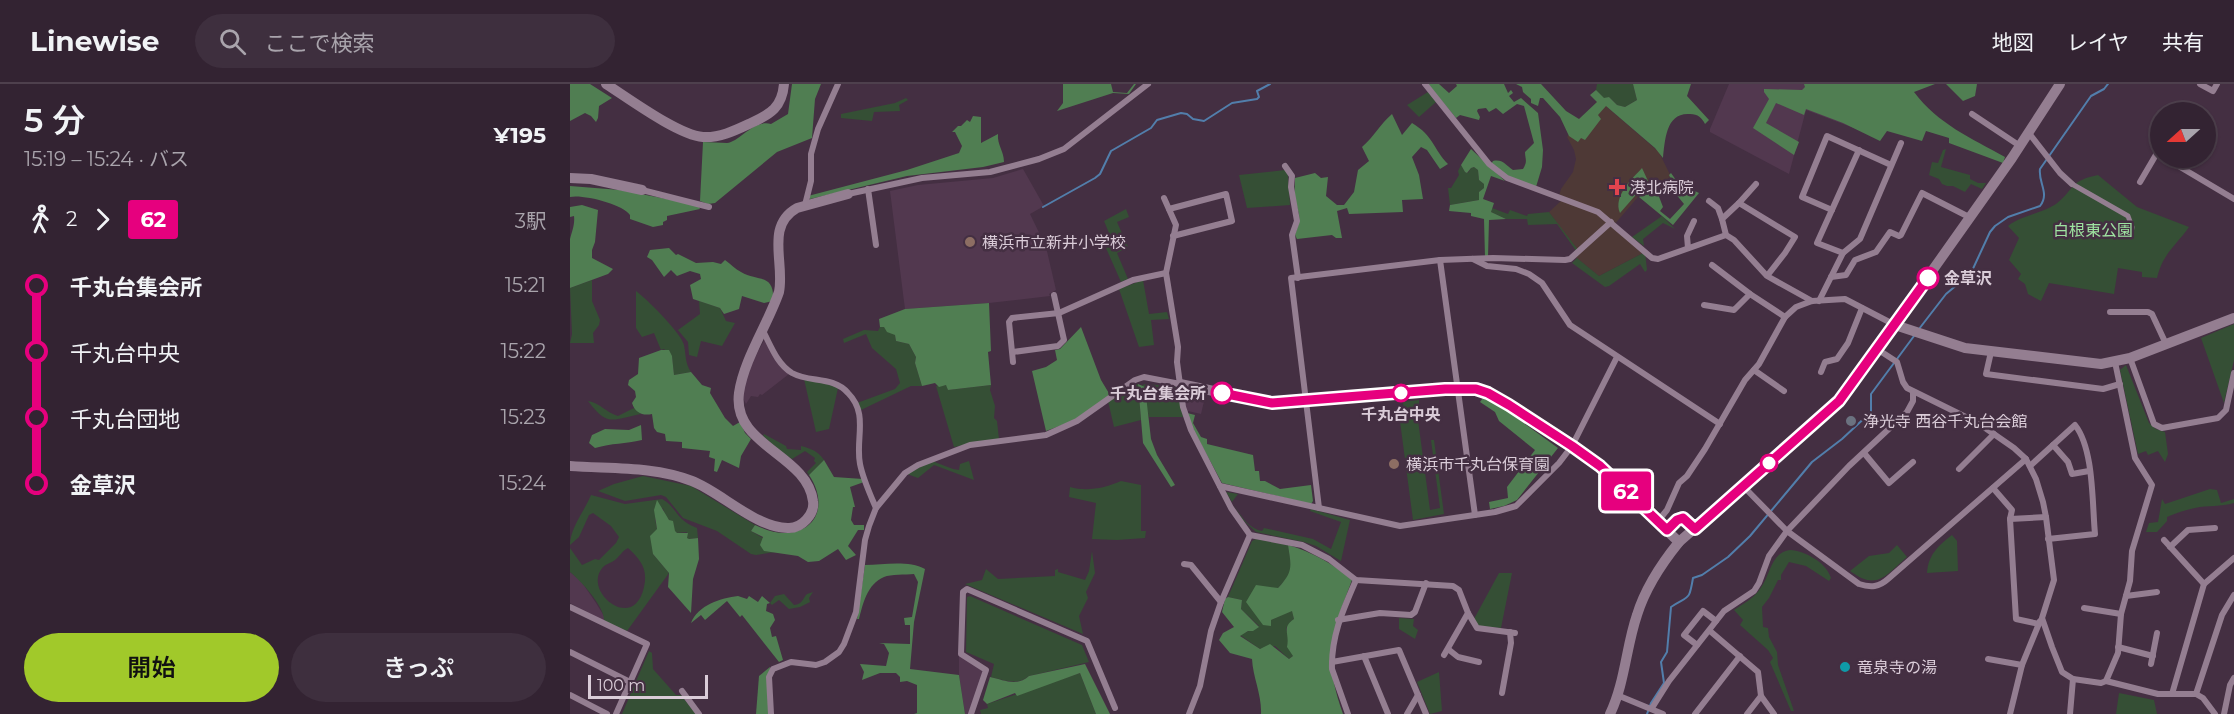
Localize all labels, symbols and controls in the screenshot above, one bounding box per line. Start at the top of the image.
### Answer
search box [195,14,615,68]
text: Linewise [30,24,159,58]
icon: search [216,25,249,58]
text: ここで検索 [264,30,374,57]
text: 地図 [1992,30,2034,55]
text: レイヤ [2067,30,2129,55]
text: 共有 [2162,30,2204,55]
text: 5 分 [24,100,85,140]
north arrow [2150,102,2216,168]
map controls [2150,102,2216,168]
text: ¥195 [493,122,546,149]
text: 15:19 – 15:24 · バス [24,147,189,171]
marker: 港北病院 [1608,178,1626,196]
place label: 港北病院 [1630,178,1694,197]
icon: walk [24,203,57,236]
icon: forward [86,203,119,236]
text: 2 [66,207,77,231]
text: 62 [140,207,166,232]
text: 3駅 [515,209,546,233]
park label: 白根東公園 [2053,221,2133,240]
place label: 横浜市立新井小学校 [982,233,1126,252]
marker: 横浜市立新井小学校 [963,235,977,249]
marker: 金草沢 [1917,267,1939,289]
place label: 金草沢 [1944,269,1992,288]
text: 15:21 [505,273,546,297]
text: 千丸台集会所 [70,274,202,301]
text: 15:22 [501,339,546,363]
text: 千丸台中央 [70,340,180,367]
marker: 千丸台集会所 [1211,382,1233,404]
place label: 千丸台集会所 [1110,384,1206,403]
marker: 千丸台中央 [1392,384,1410,402]
text: 15:23 [501,405,546,429]
place label: 千丸台中央 [1361,405,1441,424]
text: 千丸台団地 [70,406,180,433]
place label: 浄光寺 西谷千丸台会館 [1863,412,2027,431]
marker: 浄光寺 西谷千丸台会館 [1844,414,1858,428]
unlabelled marker [1760,454,1778,472]
place label: 横浜市千丸台保育園 [1406,455,1550,474]
marker: 横浜市千丸台保育園 [1387,457,1401,471]
text: 15:24 [499,471,546,495]
text: 金草沢 [70,472,136,499]
line badge: 62 [1599,472,1653,510]
text: 62 [1613,479,1639,504]
button: 開始 [24,633,279,702]
button: きっぷ [291,633,546,702]
place label: 竜泉寺の湯 [1857,658,1937,677]
marker: 竜泉寺の湯 [1838,660,1852,674]
scale bar [588,672,708,700]
text: 100 m [597,676,645,695]

